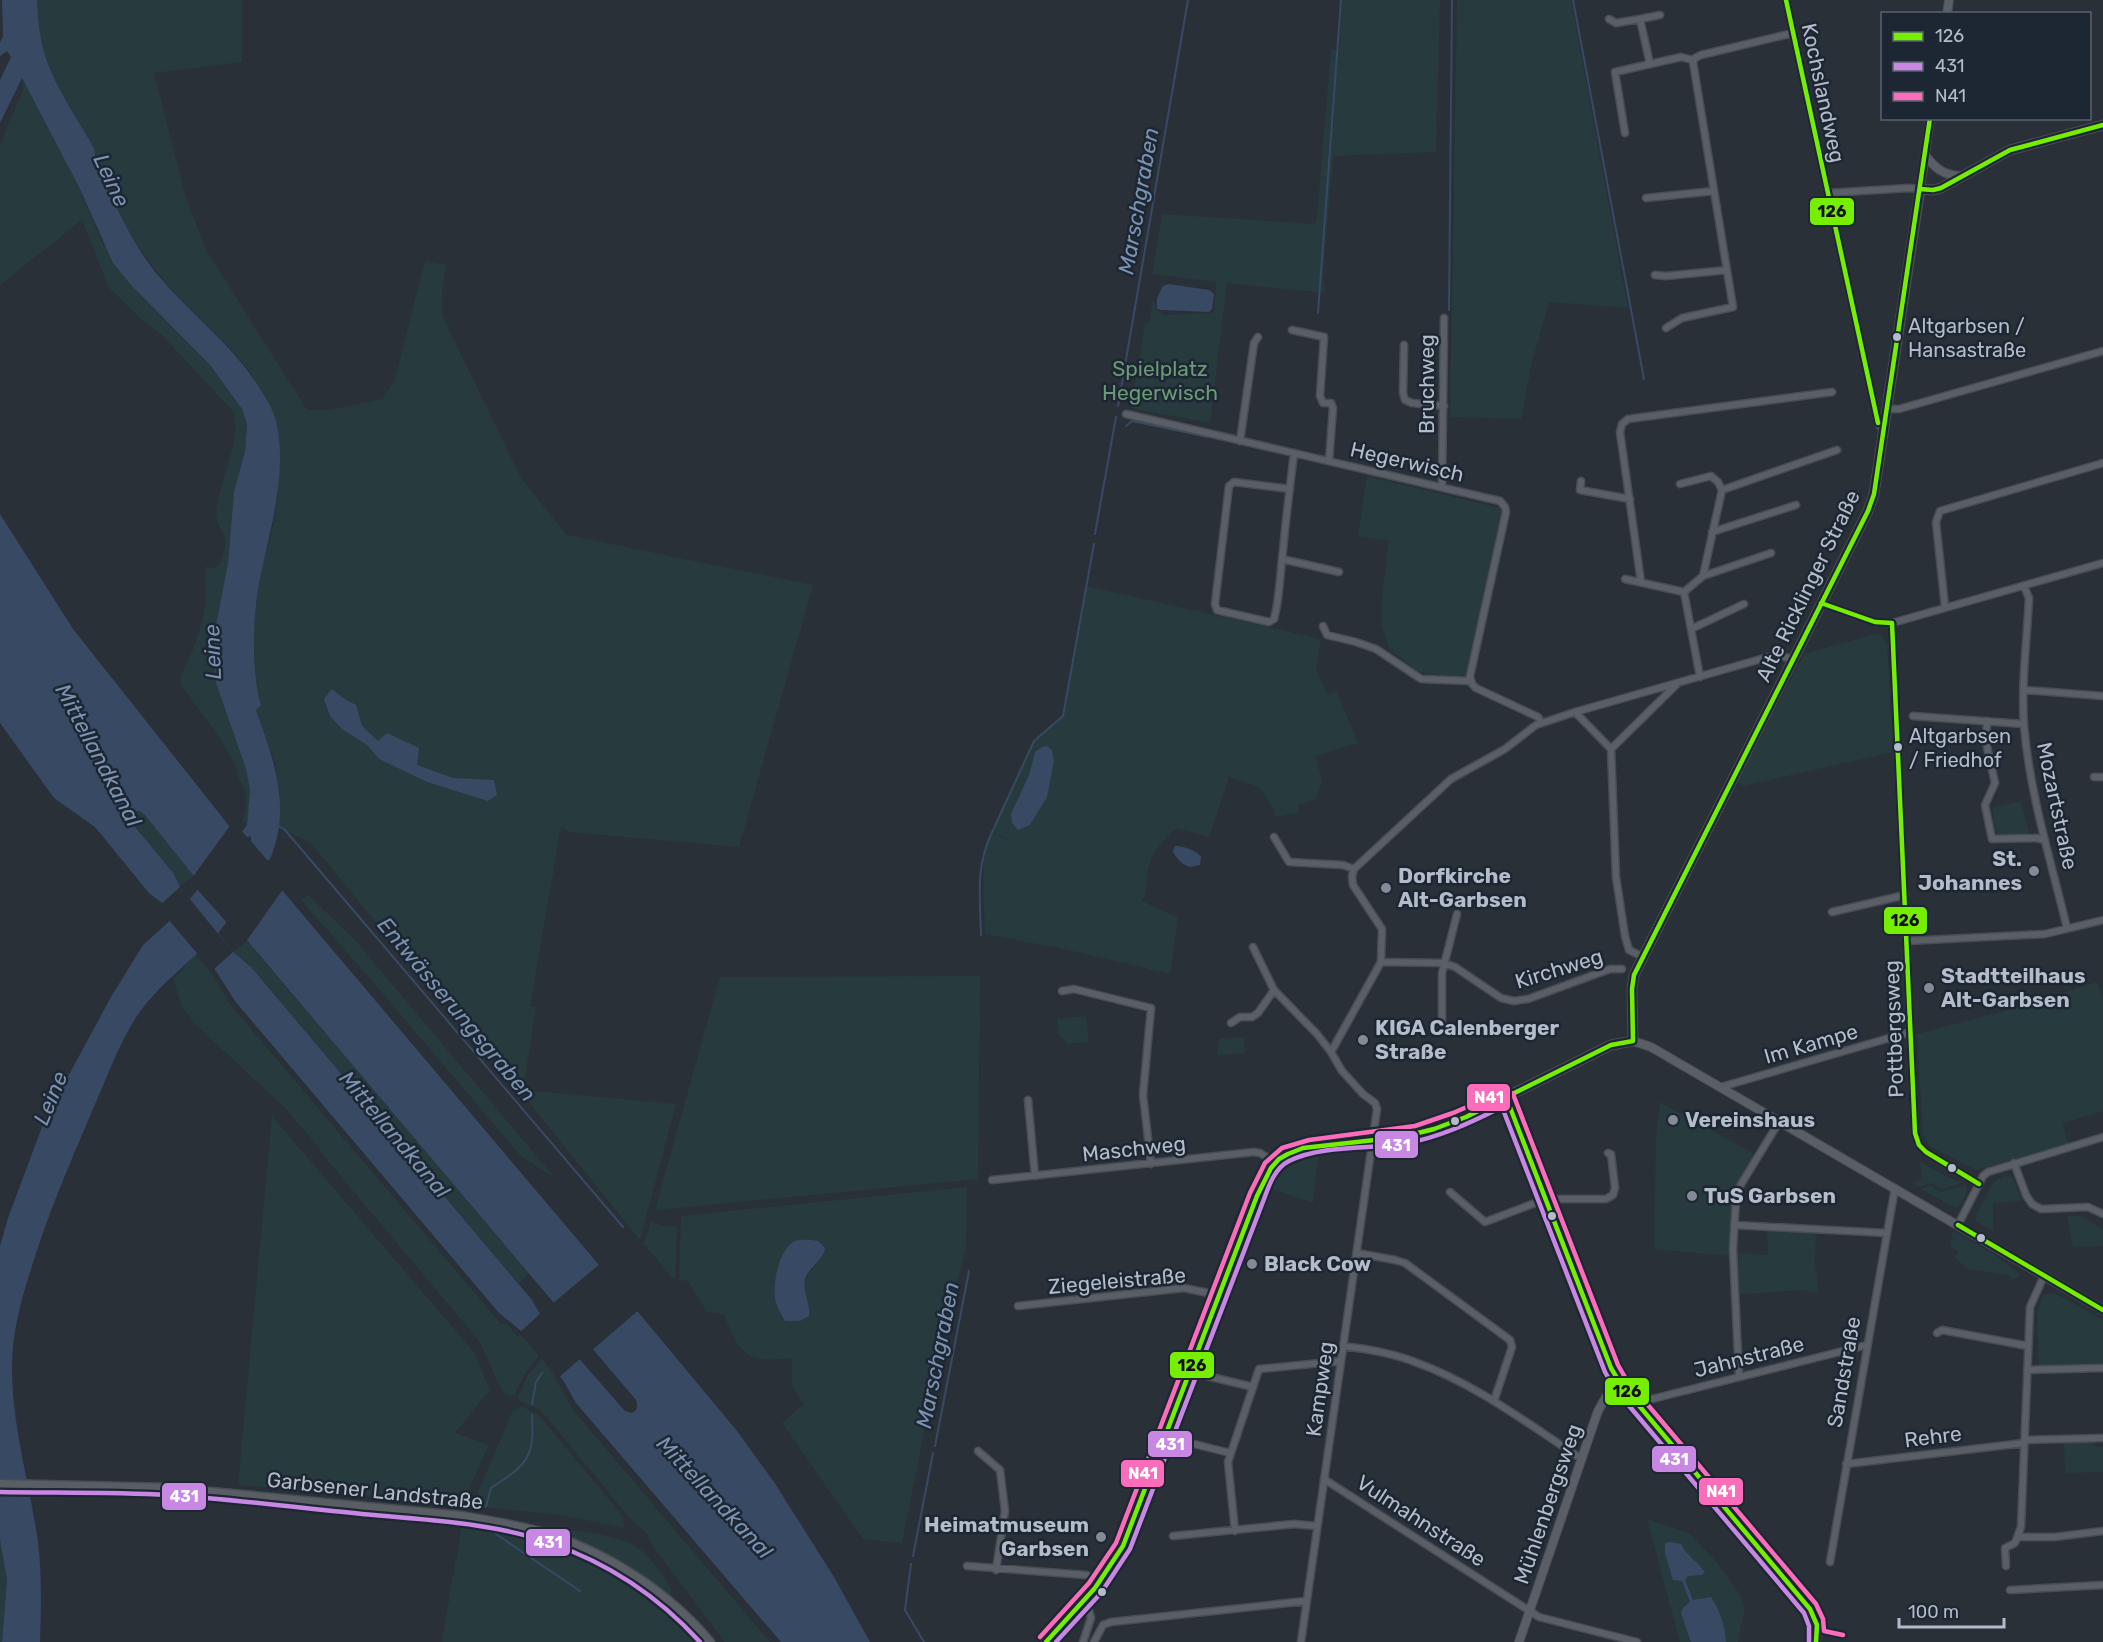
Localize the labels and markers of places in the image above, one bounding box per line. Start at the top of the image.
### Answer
place label: Altgarbsen / Hansastraße [1908,314,2026,362]
marker: Altgarbsen / Hansastraße [1891,331,1903,343]
place label: Altgarbsen / Friedhof [1909,724,2011,772]
marker: Altgarbsen / Friedhof [1892,741,1904,753]
place label: St. Johannes [1918,846,2022,895]
place label: Dorfkirche Alt-Garbsen [1398,863,1527,912]
marker: St. Johannes [2027,864,2041,878]
marker: Dorfkirche Alt-Garbsen [1379,881,1393,895]
place label: Stadtteilhaus Alt-Garbsen [1941,963,2086,1012]
marker: Stadtteilhaus Alt-Garbsen [1922,981,1936,995]
place label: KIGA Calenberger Straße [1375,1015,1560,1064]
marker: KIGA Calenberger Straße [1356,1033,1370,1047]
place label: Vereinshaus [1685,1107,1815,1132]
marker: Vereinshaus [1666,1113,1680,1127]
unlabelled marker [1449,1115,1461,1127]
unlabelled marker [1946,1162,1958,1174]
place label: TuS Garbsen [1704,1183,1836,1208]
marker: TuS Garbsen [1685,1189,1699,1203]
unlabelled marker [1546,1210,1558,1222]
unlabelled marker [1975,1232,1987,1244]
place label: Black Cow [1264,1251,1371,1276]
marker: Black Cow [1245,1257,1259,1271]
place label: Heimatmuseum Garbsen [924,1512,1089,1561]
marker: Heimatmuseum Garbsen [1094,1530,1108,1544]
unlabelled marker [1096,1586,1108,1598]

